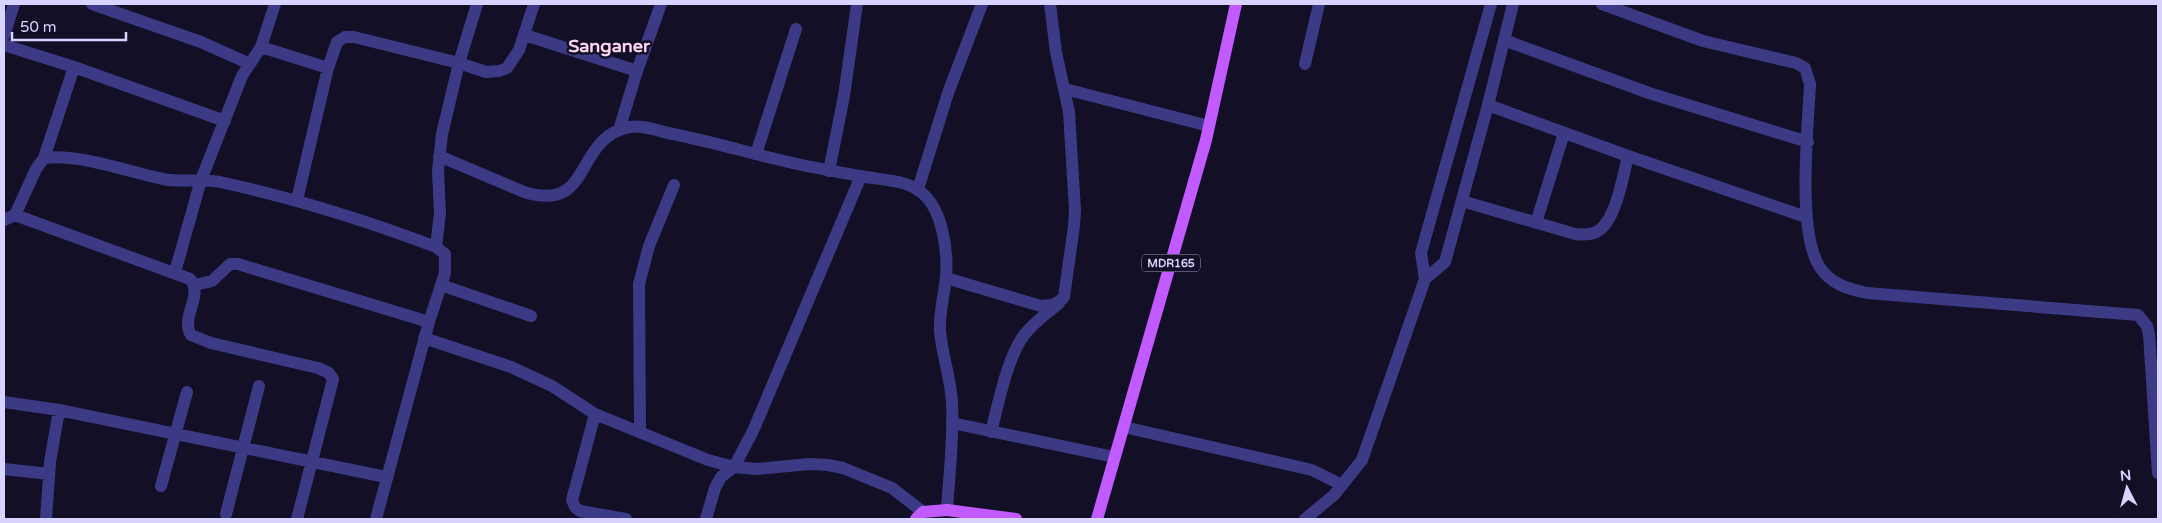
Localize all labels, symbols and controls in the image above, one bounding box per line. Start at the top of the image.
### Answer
scale bar [12,10,126,42]
text: 50 m [20,18,57,36]
district label: Sanganer [568,35,651,57]
road number: MDR165 [1142,254,1200,272]
north arrow [2102,463,2152,513]
text: N [2119,467,2132,485]

